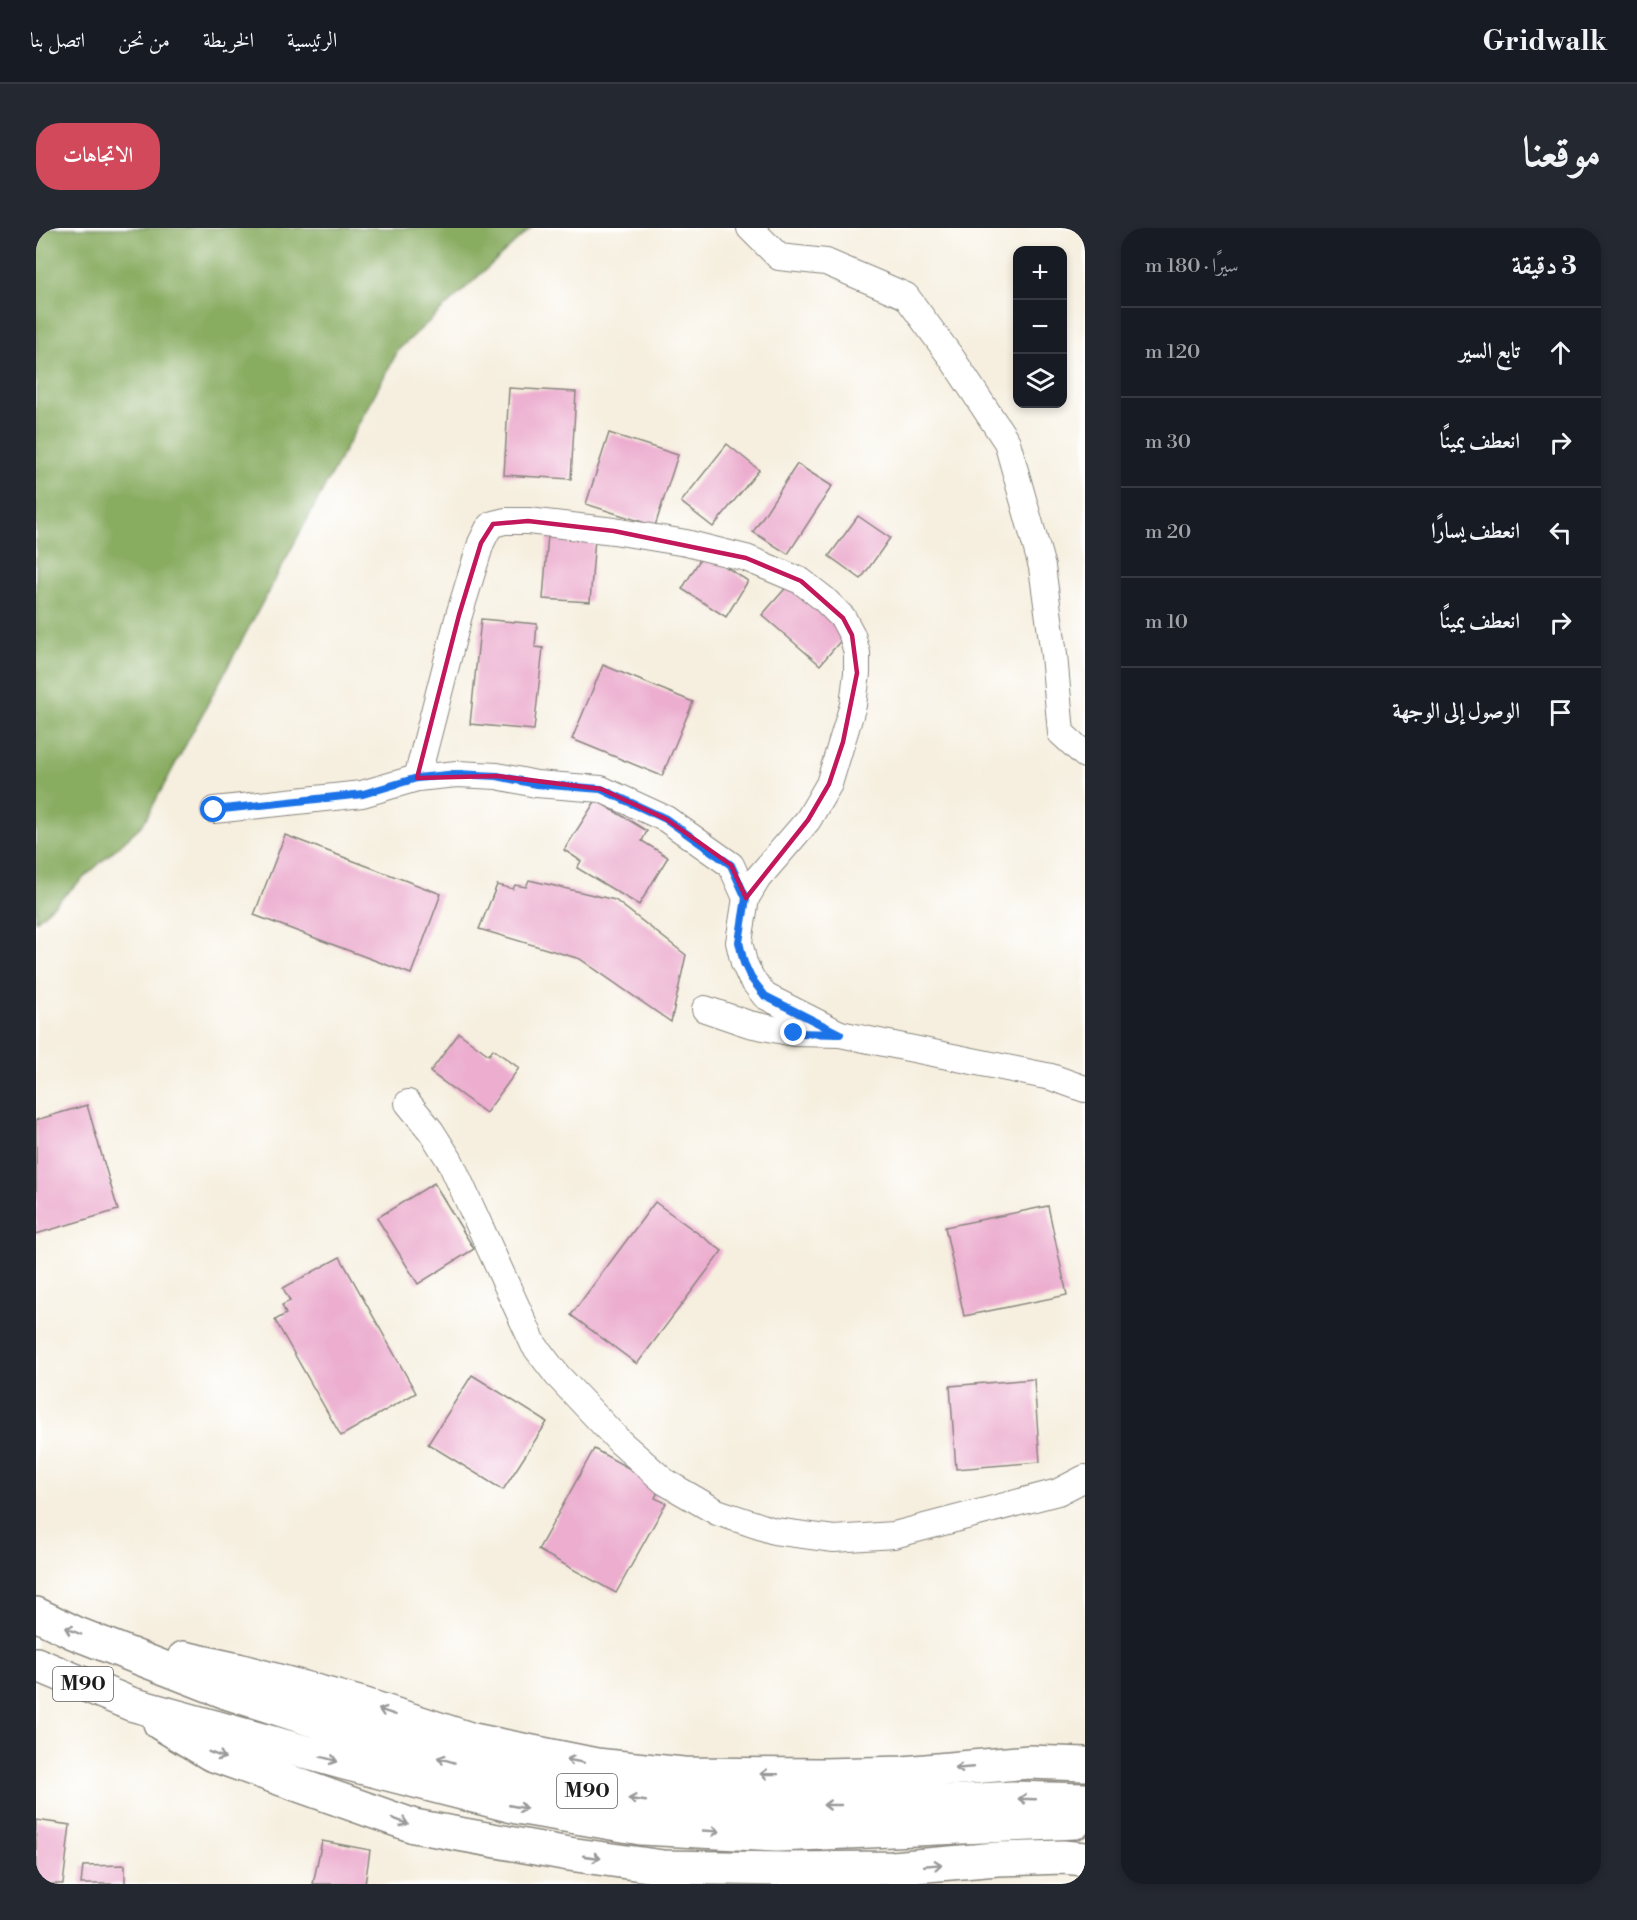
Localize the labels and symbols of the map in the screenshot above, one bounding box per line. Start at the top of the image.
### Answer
route start [200,796,226,822]
route end [780,1019,806,1045]
one-way arrow [64,1625,83,1636]
road number: M90 [53,1667,113,1701]
one-way arrow [377,1706,396,1717]
one-way arrow [207,1750,226,1761]
one-way arrow [319,1754,338,1765]
one-way arrow [437,1754,456,1765]
one-way arrow [566,1755,585,1766]
one-way arrow [954,1763,974,1774]
one-way arrow [760,1768,780,1780]
road number: M90 [557,1774,617,1808]
one-way arrow [1017,1793,1037,1804]
one-way arrow [628,1794,647,1805]
one-way arrow [822,1799,842,1811]
one-way arrow [508,1802,528,1813]
one-way arrow [390,1817,409,1828]
one-way arrow [701,1826,721,1837]
one-way arrow [581,1852,601,1863]
one-way arrow [922,1859,942,1870]

